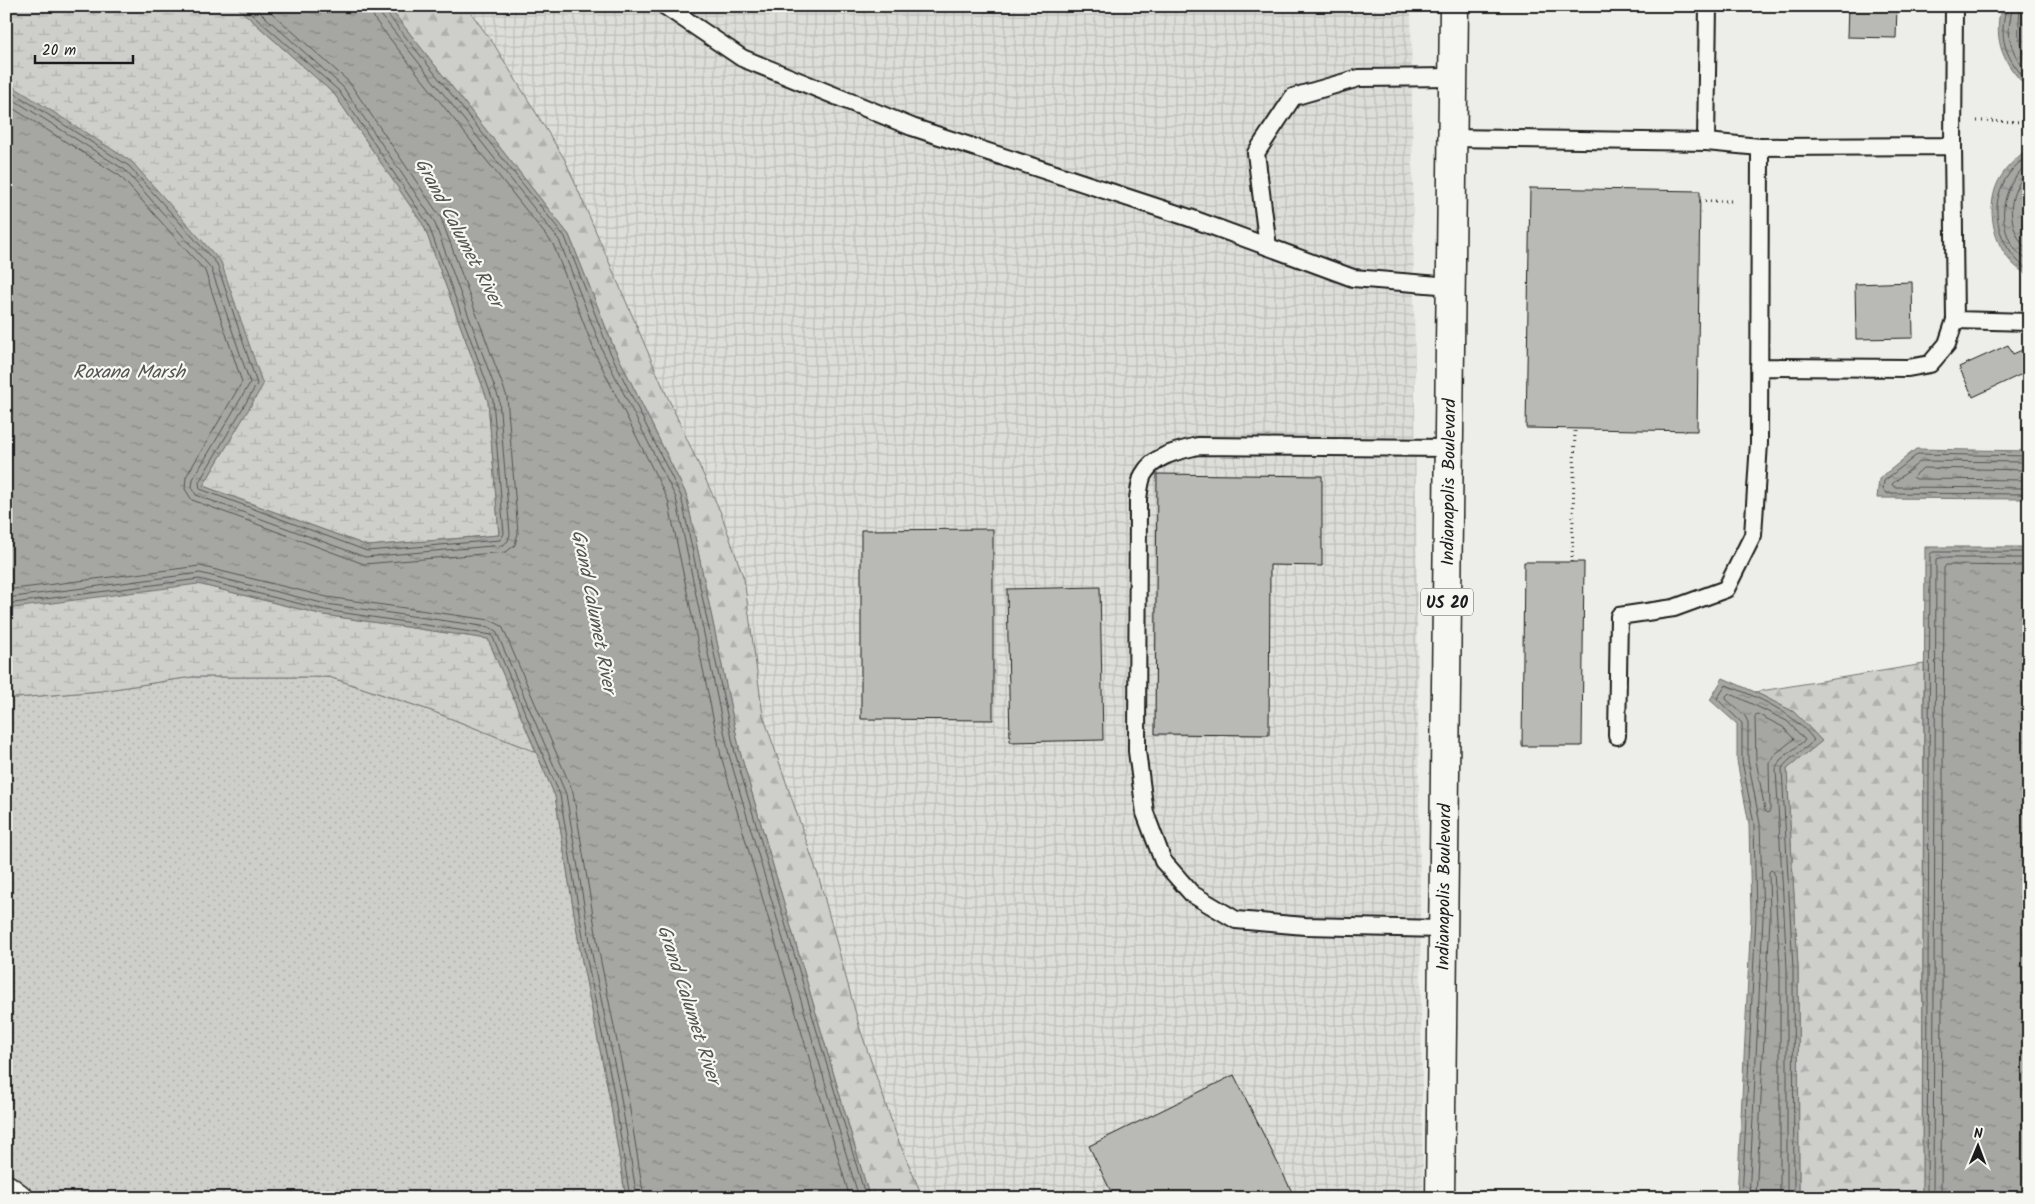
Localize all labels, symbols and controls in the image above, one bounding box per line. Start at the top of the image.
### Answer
scale bar [35,32,132,64]
text: 20 m [42,39,76,63]
water label: Grand Calumet River [406,153,512,316]
water label: Roxana Marsh [73,358,187,388]
street label: Indianapolis Boulevard [1434,397,1465,566]
water label: Grand Calumet River [563,527,624,699]
road number: US 20 [1421,588,1473,616]
street label: Indianapolis Boulevard [1430,802,1461,971]
water label: Grand Calumet River [648,921,729,1091]
north arrow [1952,1122,2002,1172]
text: N [1974,1123,1983,1145]

